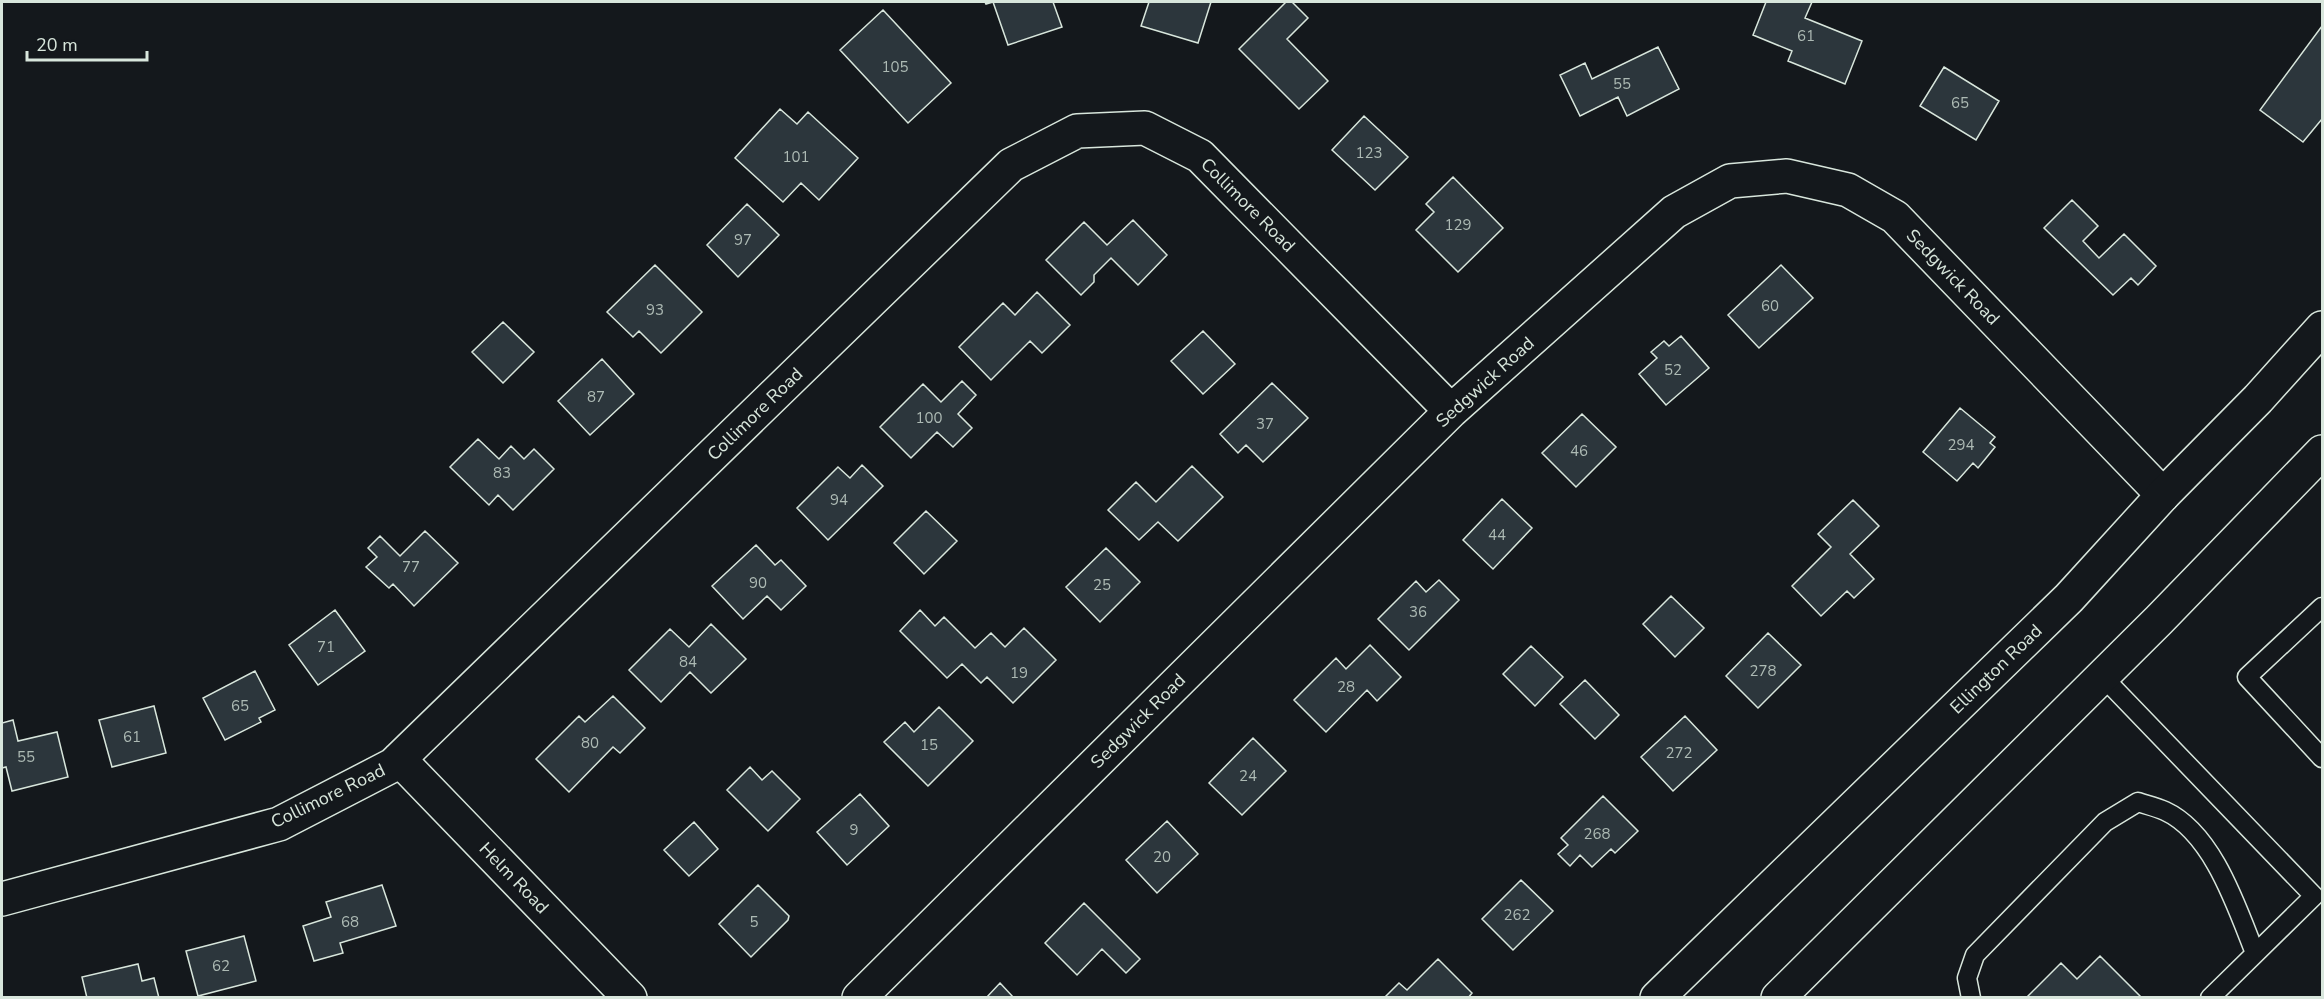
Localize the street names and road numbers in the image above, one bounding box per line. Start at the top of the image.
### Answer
street label: Collimore Road [1196,153,1300,257]
street label: Sedgwick Road [1901,224,2005,330]
street label: Sedgwick Road [1431,331,1539,433]
street label: Collimore Road [702,362,808,466]
street label: Ellington Road [1945,619,2047,719]
street label: Sedgwick Road [1085,668,1191,774]
street label: Collimore Road [267,758,389,834]
street label: Helm Road [474,837,554,919]

